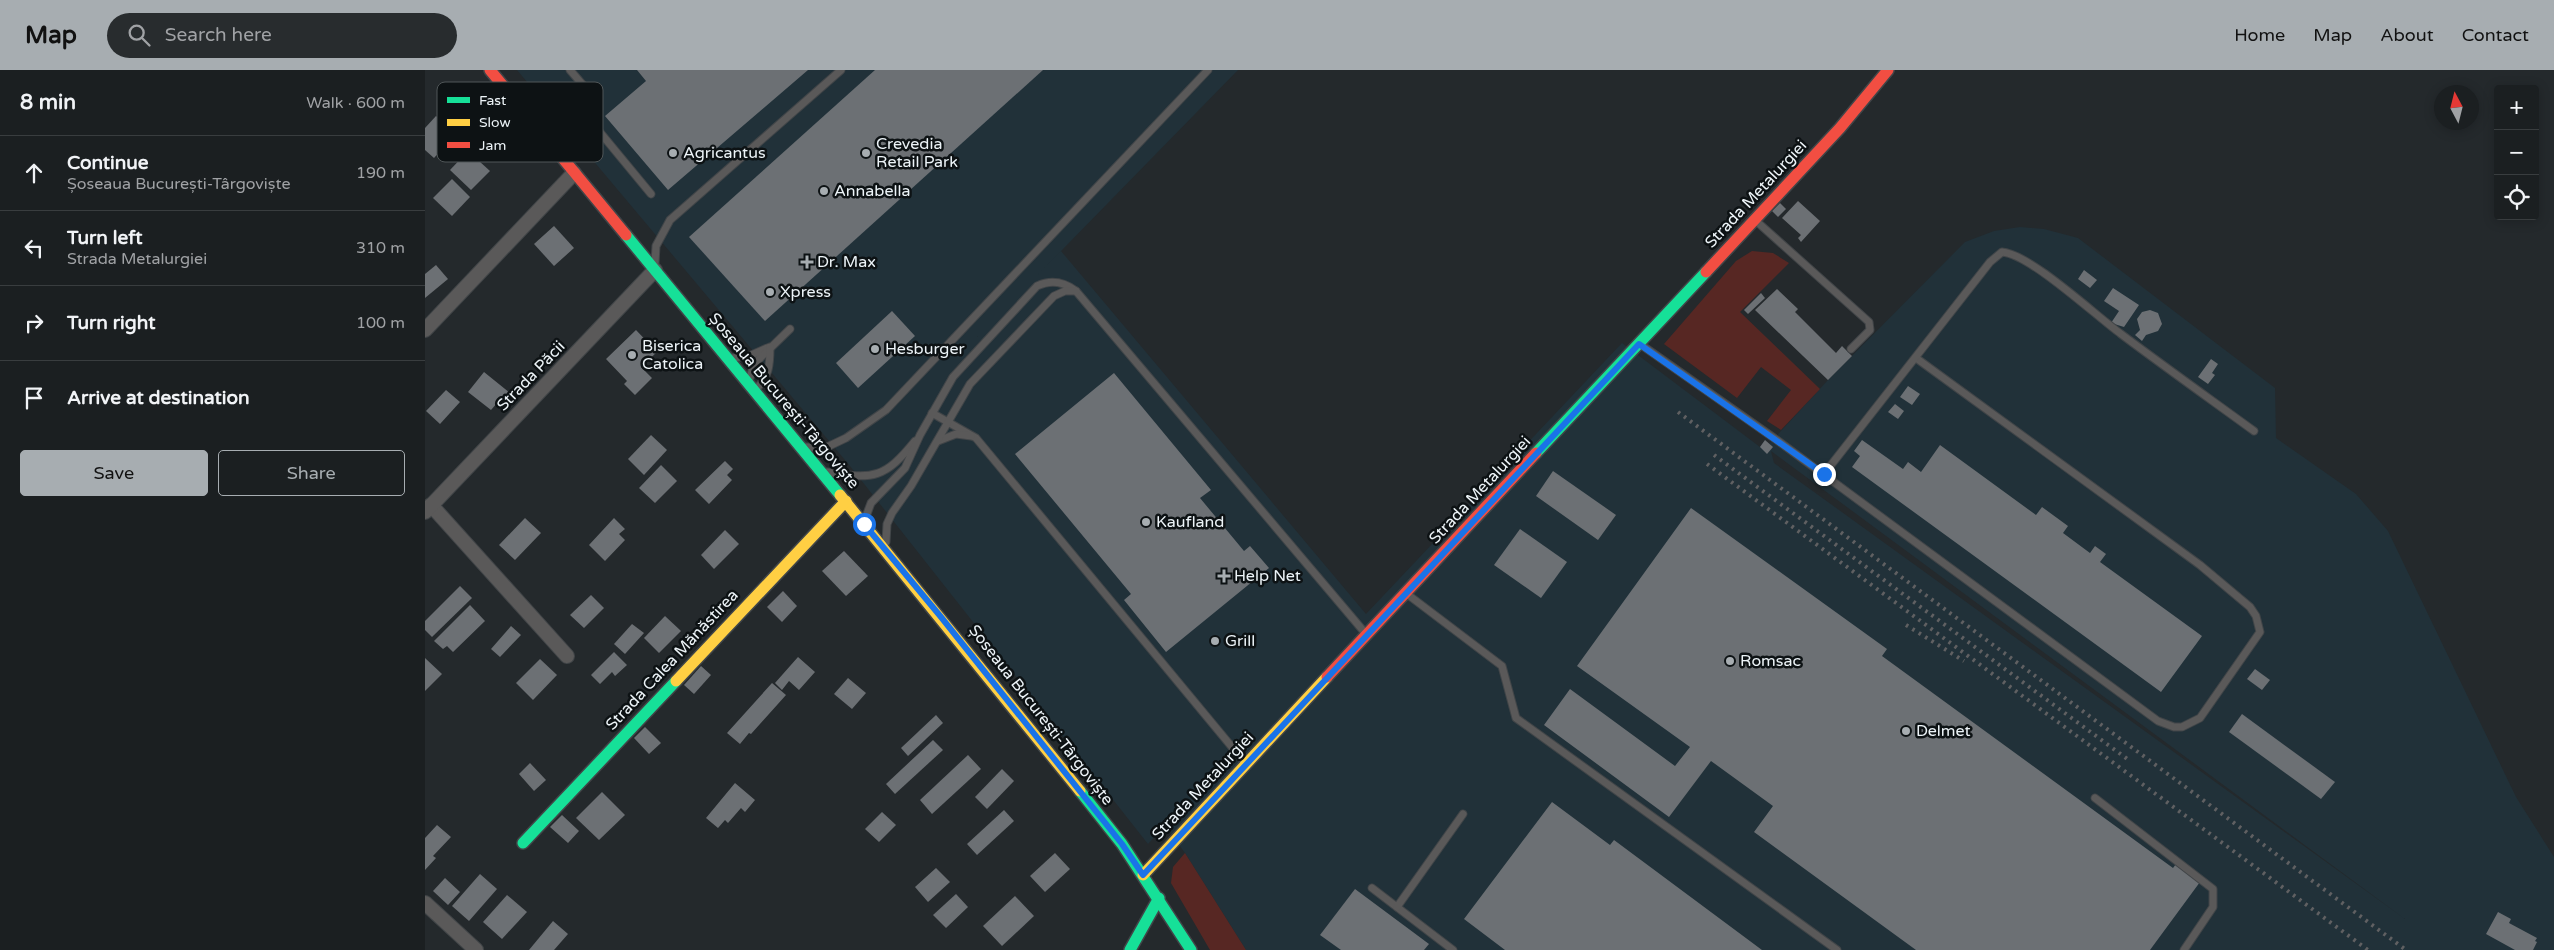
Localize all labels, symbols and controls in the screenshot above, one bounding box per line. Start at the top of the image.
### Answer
search box [107,13,457,58]
text: Map [25,21,77,50]
icon: search [125,21,153,49]
text: Search here [165,24,272,46]
text: Home [2234,24,2285,46]
text: Map [2313,24,2352,46]
text: About [2380,24,2434,46]
text: Contact [2462,24,2529,46]
legend [437,82,603,162]
north arrow [2434,85,2479,130]
map controls [2494,85,2539,220]
button: + [2494,85,2539,130]
text: 8 min [20,90,76,115]
text: Fast [479,92,507,109]
text: Walk · 600 m [306,93,405,113]
text: Slow [479,114,511,131]
button: − [2494,130,2539,175]
place label: Crevedia Retail Park [876,134,958,172]
street label: Strada Metalurgiei [1701,136,1811,252]
text: Jam [479,137,506,154]
place label: Agricantus [683,143,766,163]
marker: Agricantus [667,147,679,159]
marker: Crevedia Retail Park [860,147,872,159]
text: Continue [67,152,149,174]
icon: ahead [20,159,48,187]
text: 190 m [356,163,405,183]
text: Șoseaua București-Târgoviște [67,174,291,194]
button: locate [2494,175,2539,220]
place label: Annabella [834,181,910,201]
marker: Annabella [818,185,830,197]
text: Turn left [67,227,143,249]
icon: left [20,234,48,262]
text: 310 m [356,238,405,258]
text: Strada Metalurgiei [67,249,207,269]
place label: Dr. Max [817,252,876,272]
marker: Dr. Max [801,256,813,268]
place label: Xpress [780,282,831,302]
marker: Xpress [764,286,776,298]
icon: right [20,309,48,337]
street label: Șoseaua București-Târgoviște [705,309,863,493]
text: Turn right [67,312,155,334]
text: 100 m [356,313,405,333]
place label: Biserica Catolica [642,336,703,374]
street label: Strada Păcii [493,337,569,415]
place label: Hesburger [885,339,965,359]
marker: Hesburger [869,343,881,355]
marker: Biserica Catolica [626,349,638,361]
icon: arrive [20,384,48,412]
text: Arrive at destination [67,387,250,409]
street label: Strada Metalurgiei [1425,432,1535,548]
button: Save [20,450,208,496]
button: Share [218,450,405,496]
route end [1813,463,1836,486]
place label: Kaufland [1156,512,1224,532]
route start [853,513,876,536]
marker: Kaufland [1140,516,1152,528]
place label: Help Net [1234,566,1301,586]
marker: Help Net [1218,570,1230,582]
street label: Strada Calea Mănăstirea [602,585,742,735]
street label: Șoseaua București-Târgoviște [964,621,1118,809]
place label: Grill [1225,631,1255,651]
marker: Grill [1209,635,1221,647]
place label: Romsac [1740,651,1801,671]
marker: Romsac [1724,655,1736,667]
place label: Delmet [1916,721,1971,741]
marker: Delmet [1900,725,1912,737]
street label: Strada Metalurgiei [1148,728,1258,844]

